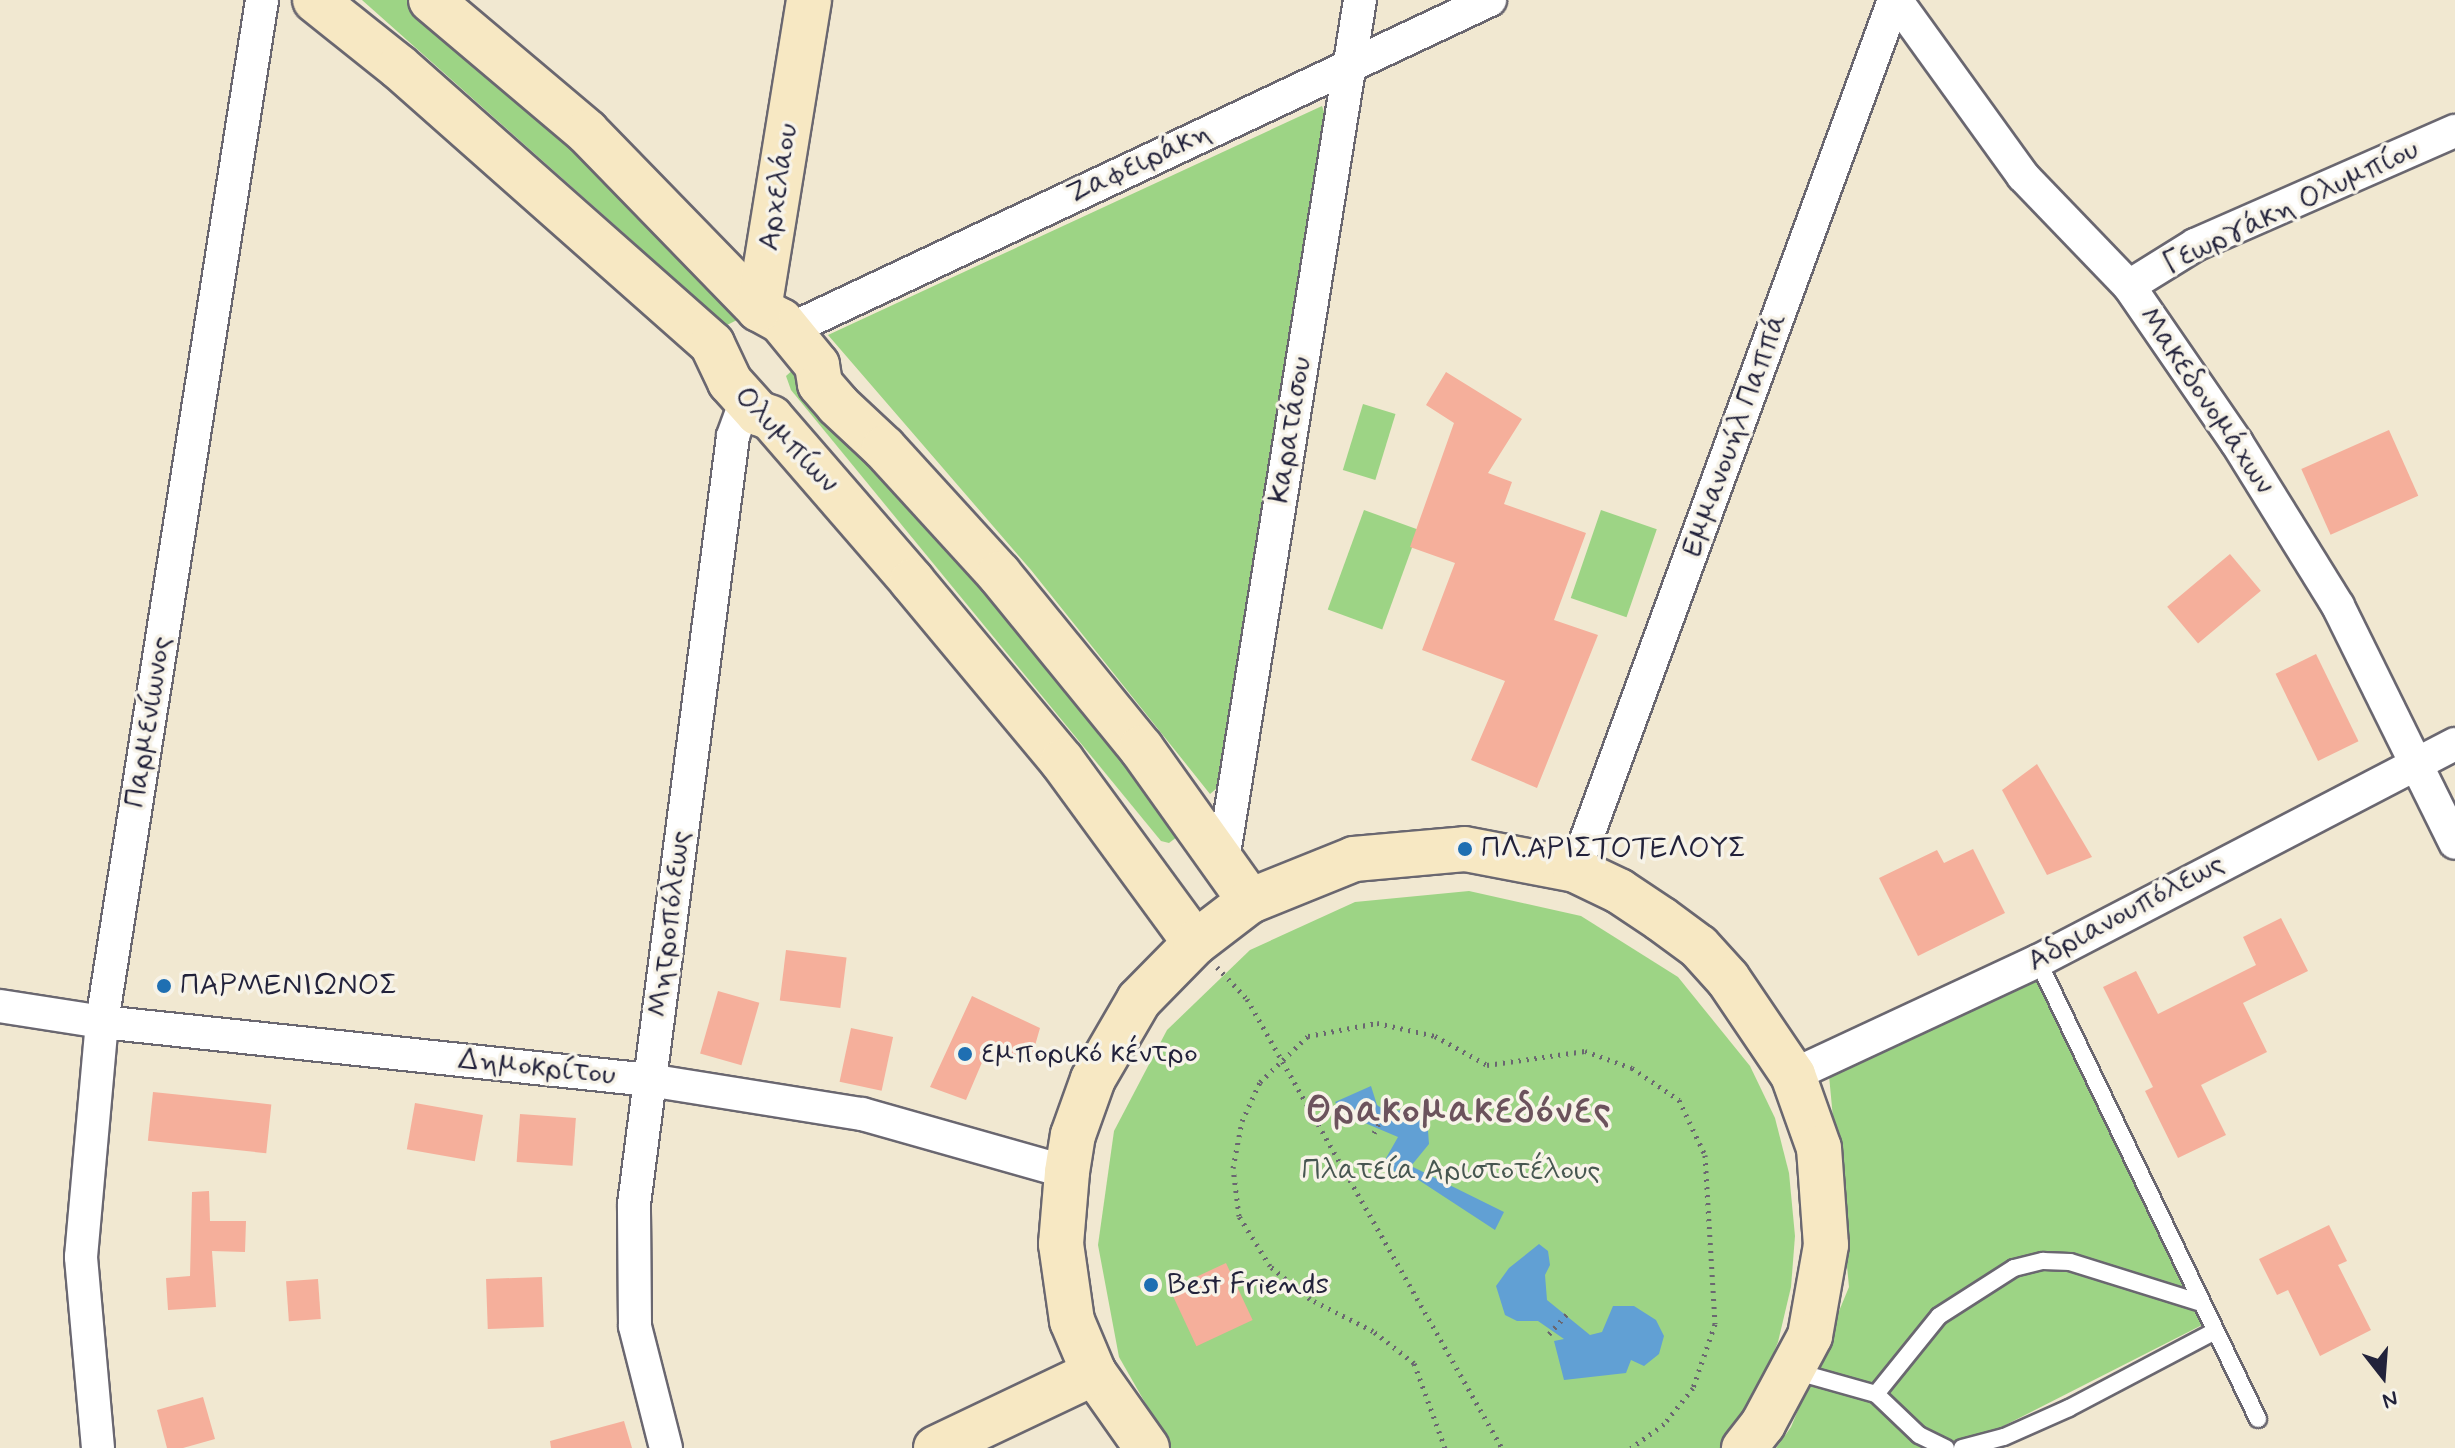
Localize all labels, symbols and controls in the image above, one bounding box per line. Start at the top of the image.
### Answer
street label: Ζαφειράκη [1061,115,1217,213]
street label: Αρχελάου [751,121,807,253]
street label: Γεωργάκη Ολυμπίου [2157,132,2425,282]
street label: Μακεδονομάχων [2130,300,2282,502]
street label: Εμμανουήλ Παππά [1674,308,1796,562]
street label: Καρατάσου [1262,354,1320,506]
street label: Ολυμπίων [726,379,846,501]
street label: Παρμενίωνος [118,634,180,810]
street label: Μητροπόλεως [641,829,699,1019]
place label: ΠΛ.ΑΡΙΣΤΟΤΕΛΟΥΣ [1481,831,1746,867]
marker: ΠΛ.ΑΡΙΣΤΟΤΕΛΟΥΣ [1456,840,1474,858]
street label: Αδριανουπόλεως [2022,846,2230,980]
place label: ΠΑΡΜΕΝΙΩΝΟΣ [180,968,397,1004]
marker: ΠΑΡΜΕΝΙΩΝΟΣ [155,977,173,995]
place label: εμπορικό κέντρο [981,1036,1198,1072]
street label: Δημοκρίτου [457,1042,617,1094]
marker: εμπορικό κέντρο [956,1045,974,1063]
district label: Θρακομακεδόνες [1306,1089,1612,1135]
park label: Πλατεία Αριστοτέλους [1301,1153,1601,1189]
place label: Best Friends [1167,1267,1329,1303]
marker: Best Friends [1142,1276,1160,1294]
north arrow [2343,1336,2423,1416]
text: N [2379,1383,2401,1414]

